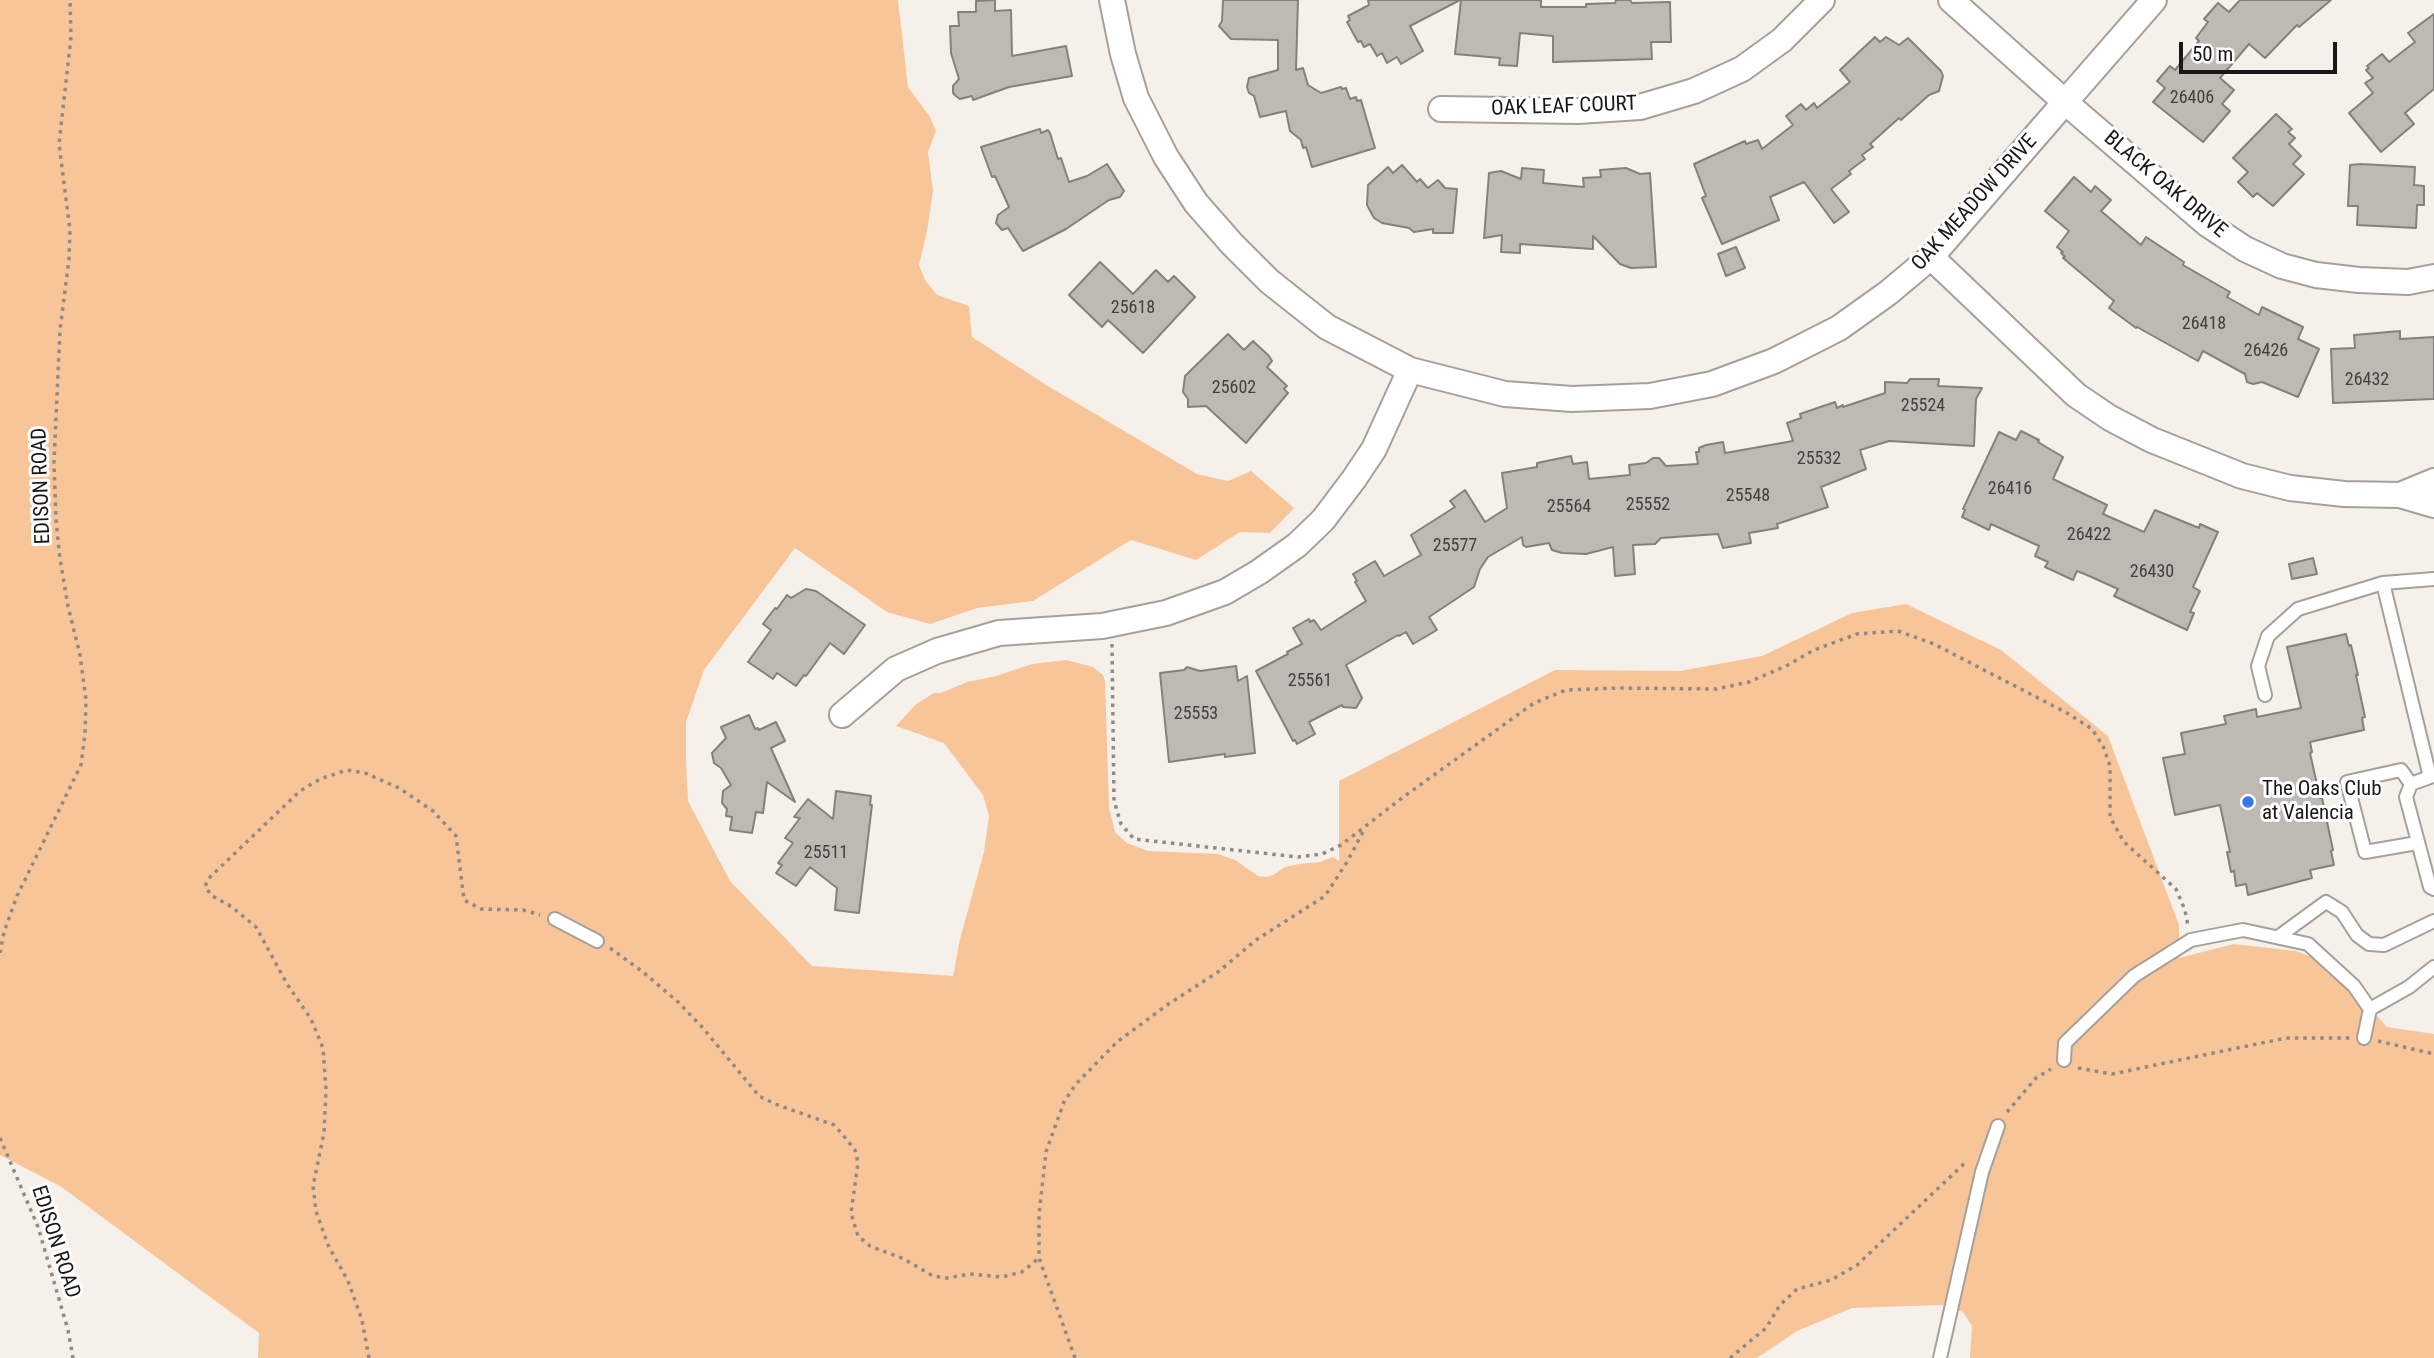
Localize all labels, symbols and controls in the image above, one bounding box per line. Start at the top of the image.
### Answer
scale bar [2182,28,2340,72]
text: 50 m [2192,42,2233,66]
house number: 26406 [2170,87,2214,109]
street label: OAK LEAF COURT [1491,92,1637,122]
street label: BLACK OAK DRIVE [2098,126,2232,244]
street label: OAK MEADOW DRIVE [1907,129,2043,277]
house number: 25618 [1111,297,1155,319]
house number: 26418 [2182,313,2226,335]
house number: 26426 [2244,340,2288,362]
house number: 26432 [2345,369,2389,391]
house number: 25602 [1212,377,1256,399]
house number: 25524 [1901,395,1945,417]
street label: EDISON ROAD [27,427,57,545]
house number: 25532 [1797,448,1841,470]
house number: 26416 [1988,478,2032,500]
house number: 25548 [1726,485,1770,507]
house number: 25552 [1626,494,1670,516]
house number: 25564 [1547,496,1591,518]
house number: 26422 [2067,524,2111,546]
house number: 25577 [1433,535,1477,557]
house number: 26430 [2130,561,2174,583]
house number: 25561 [1288,670,1332,692]
house number: 25553 [1174,703,1218,725]
place label: The Oaks Club at Valencia [2262,777,2382,827]
marker: The Oaks Club at Valencia [2240,794,2256,810]
house number: 25511 [804,842,848,864]
street label: EDISON ROAD [25,1183,85,1301]

